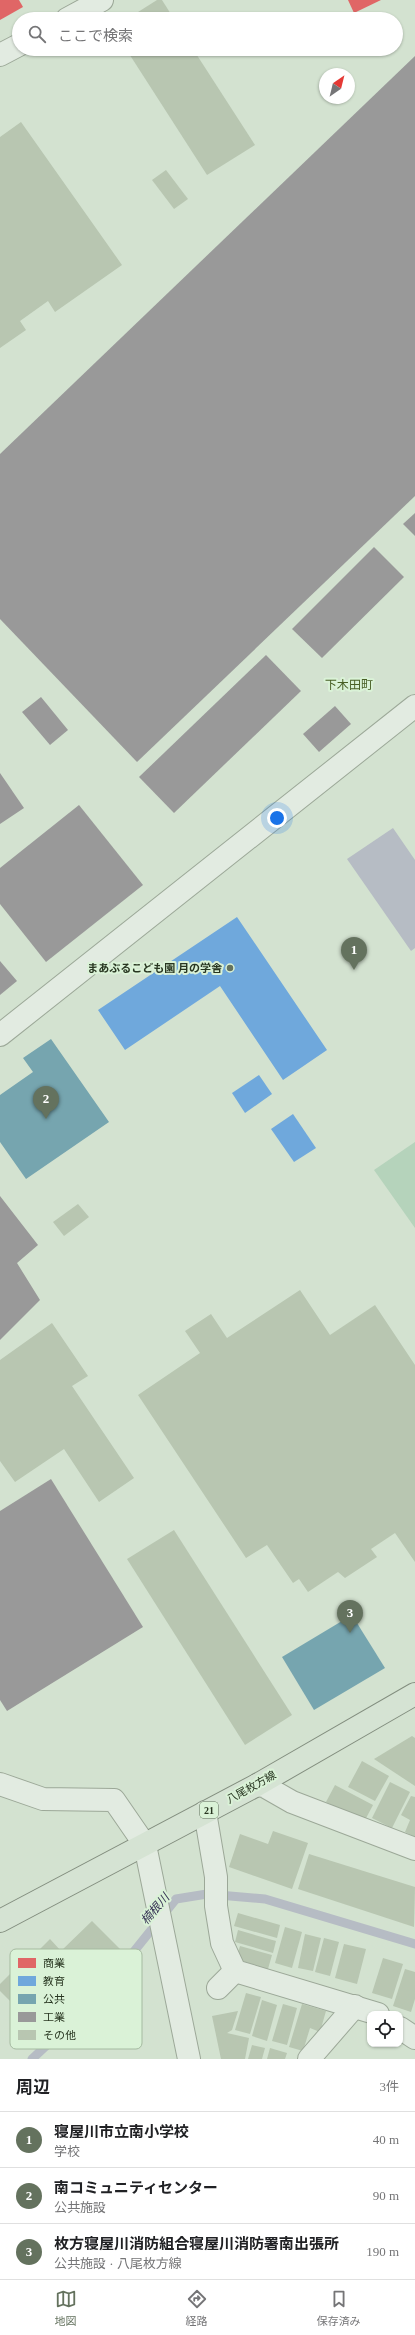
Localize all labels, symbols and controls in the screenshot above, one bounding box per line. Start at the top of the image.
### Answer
search box [12,12,403,56]
icon: search [26,23,48,45]
text: ここで検索 [58,28,133,44]
north arrow [319,68,355,104]
district label: 下木田町 [325,678,373,692]
your location [267,808,287,828]
pin: 1 [341,937,367,970]
place label: まあぶるこども園 月の学舎 [87,962,223,974]
marker: まあぶるこども園 月の学舎 [225,963,235,973]
pin: 2 [33,1086,59,1119]
pin: 3 [337,1600,363,1633]
street label: 八尾枚方線 [224,1768,278,1806]
road number: 21 [200,1802,218,1818]
water label: 楠根川 [138,1889,173,1927]
legend [10,1949,142,2049]
text: 商業 [43,1957,65,1969]
text: 教育 [43,1975,65,1987]
text: 公共 [43,1993,65,2005]
text: 工業 [43,2011,65,2023]
map controls [367,2011,403,2047]
button: locate [367,2011,403,2047]
text: その他 [43,2029,76,2041]
text: 周辺 [16,2078,50,2097]
text: 3件 [379,2079,399,2094]
text: 寝屋川市立南小学校 [54,2124,189,2140]
text: 1 [26,2132,32,2147]
text: 40 m [373,2132,399,2147]
text: 学校 [54,2144,80,2159]
text: 南コミュニティセンター [54,2180,218,2196]
text: 2 [26,2188,32,2203]
text: 90 m [373,2188,399,2203]
text: 公共施設 [54,2200,106,2215]
text: 枚方寝屋川消防組合寝屋川消防署南出張所 [54,2236,339,2252]
text: 3 [26,2244,32,2259]
text: 190 m [366,2244,399,2259]
text: 公共施設 · 八尾枚方線 [54,2256,182,2271]
tab: 地図 [55,2288,77,2328]
tab: 経路 [186,2288,208,2328]
tab: 保存済み [317,2288,361,2328]

